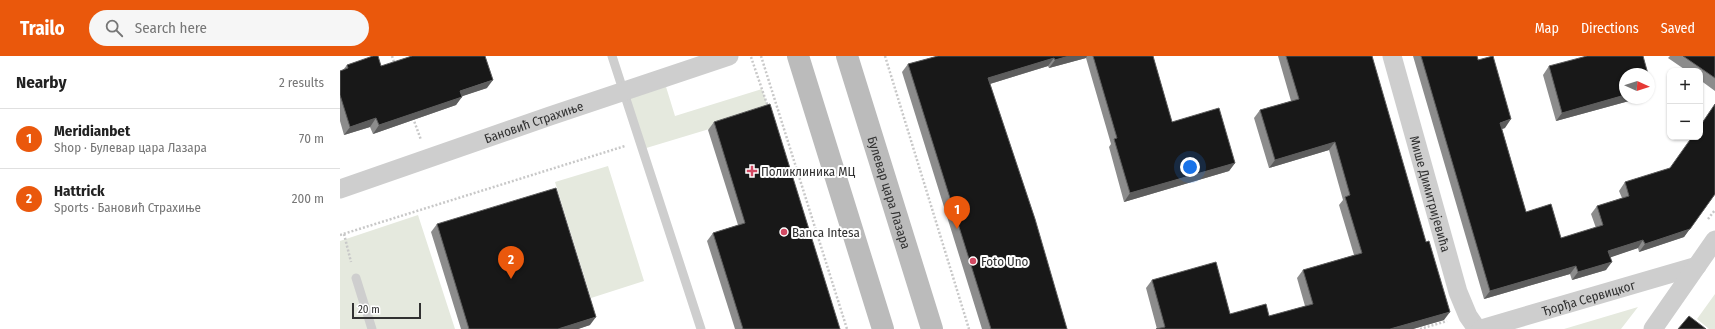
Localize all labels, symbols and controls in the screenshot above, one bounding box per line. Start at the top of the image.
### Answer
search box [89,10,369,46]
text: Trailo [20,17,65,40]
icon: search [103,17,125,39]
text: Search here [135,19,207,37]
text: Map [1535,20,1559,37]
text: Directions [1581,20,1639,37]
text: Saved [1661,20,1695,37]
north arrow [1619,68,1655,104]
map controls [1667,68,1703,140]
button: + [1667,68,1703,104]
text: Nearby [16,72,67,93]
text: 2 results [279,75,324,90]
street label: Бановић Страхиње [482,98,585,146]
button: − [1667,104,1703,140]
text: Meridianbet [54,122,130,140]
text: 1 [26,131,32,146]
text: 70 m [299,131,324,146]
street label: Мише Димитријевића [1407,134,1453,254]
street label: Булевар цара Лазара [864,135,914,251]
text: Shop · Булевар цара Лазара [54,140,207,155]
your location [1180,157,1200,177]
place label: Поликлиника МЦ [761,164,855,179]
marker: Поликлиника МЦ [746,165,758,177]
text: Hattrick [54,182,105,200]
text: 2 [26,191,32,206]
text: 200 m [292,191,324,206]
pin: 1 [944,196,970,229]
text: Sports · Бановић Страхиње [54,200,201,215]
place label: Banca Intesa [792,225,860,240]
marker: Banca Intesa [779,227,789,237]
pin: 2 [498,246,524,279]
place label: Foto Uno [981,254,1029,269]
marker: Foto Uno [968,256,978,266]
street label: Ђорђа Сервицког [1540,277,1637,319]
scale bar [352,301,421,320]
text: 20 m [358,303,380,316]

